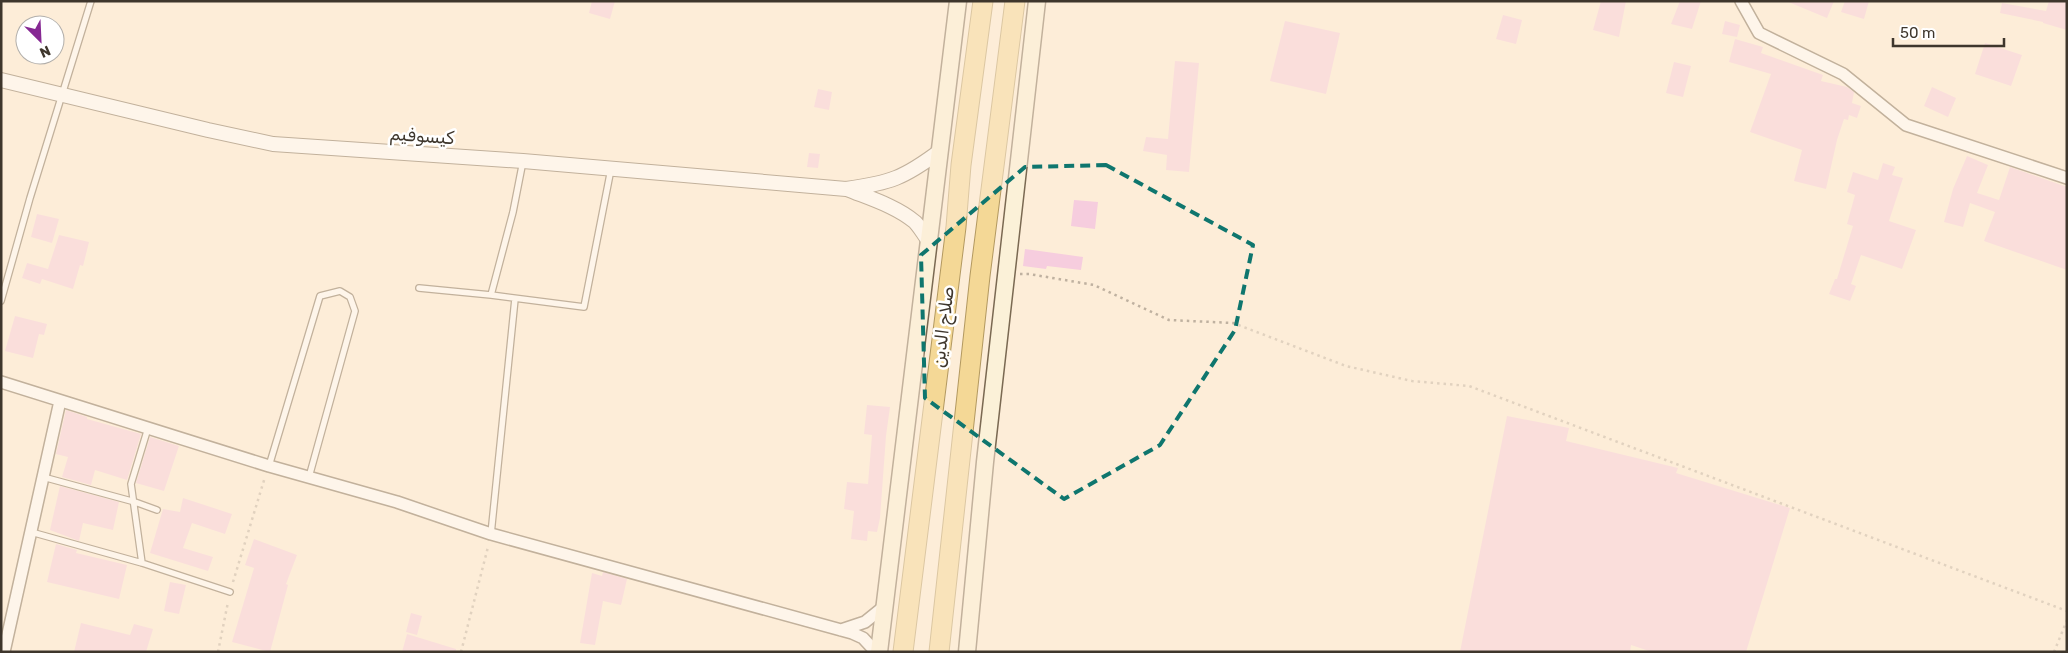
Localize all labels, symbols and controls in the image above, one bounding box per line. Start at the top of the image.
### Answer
north arrow [15,15,65,65]
scale bar [1893,15,2004,47]
text: 50 m [1900,24,1935,42]
text: N [37,42,53,61]
street label: كيسوفيم [389,123,455,150]
street label: صلاح الدين [927,285,960,369]

